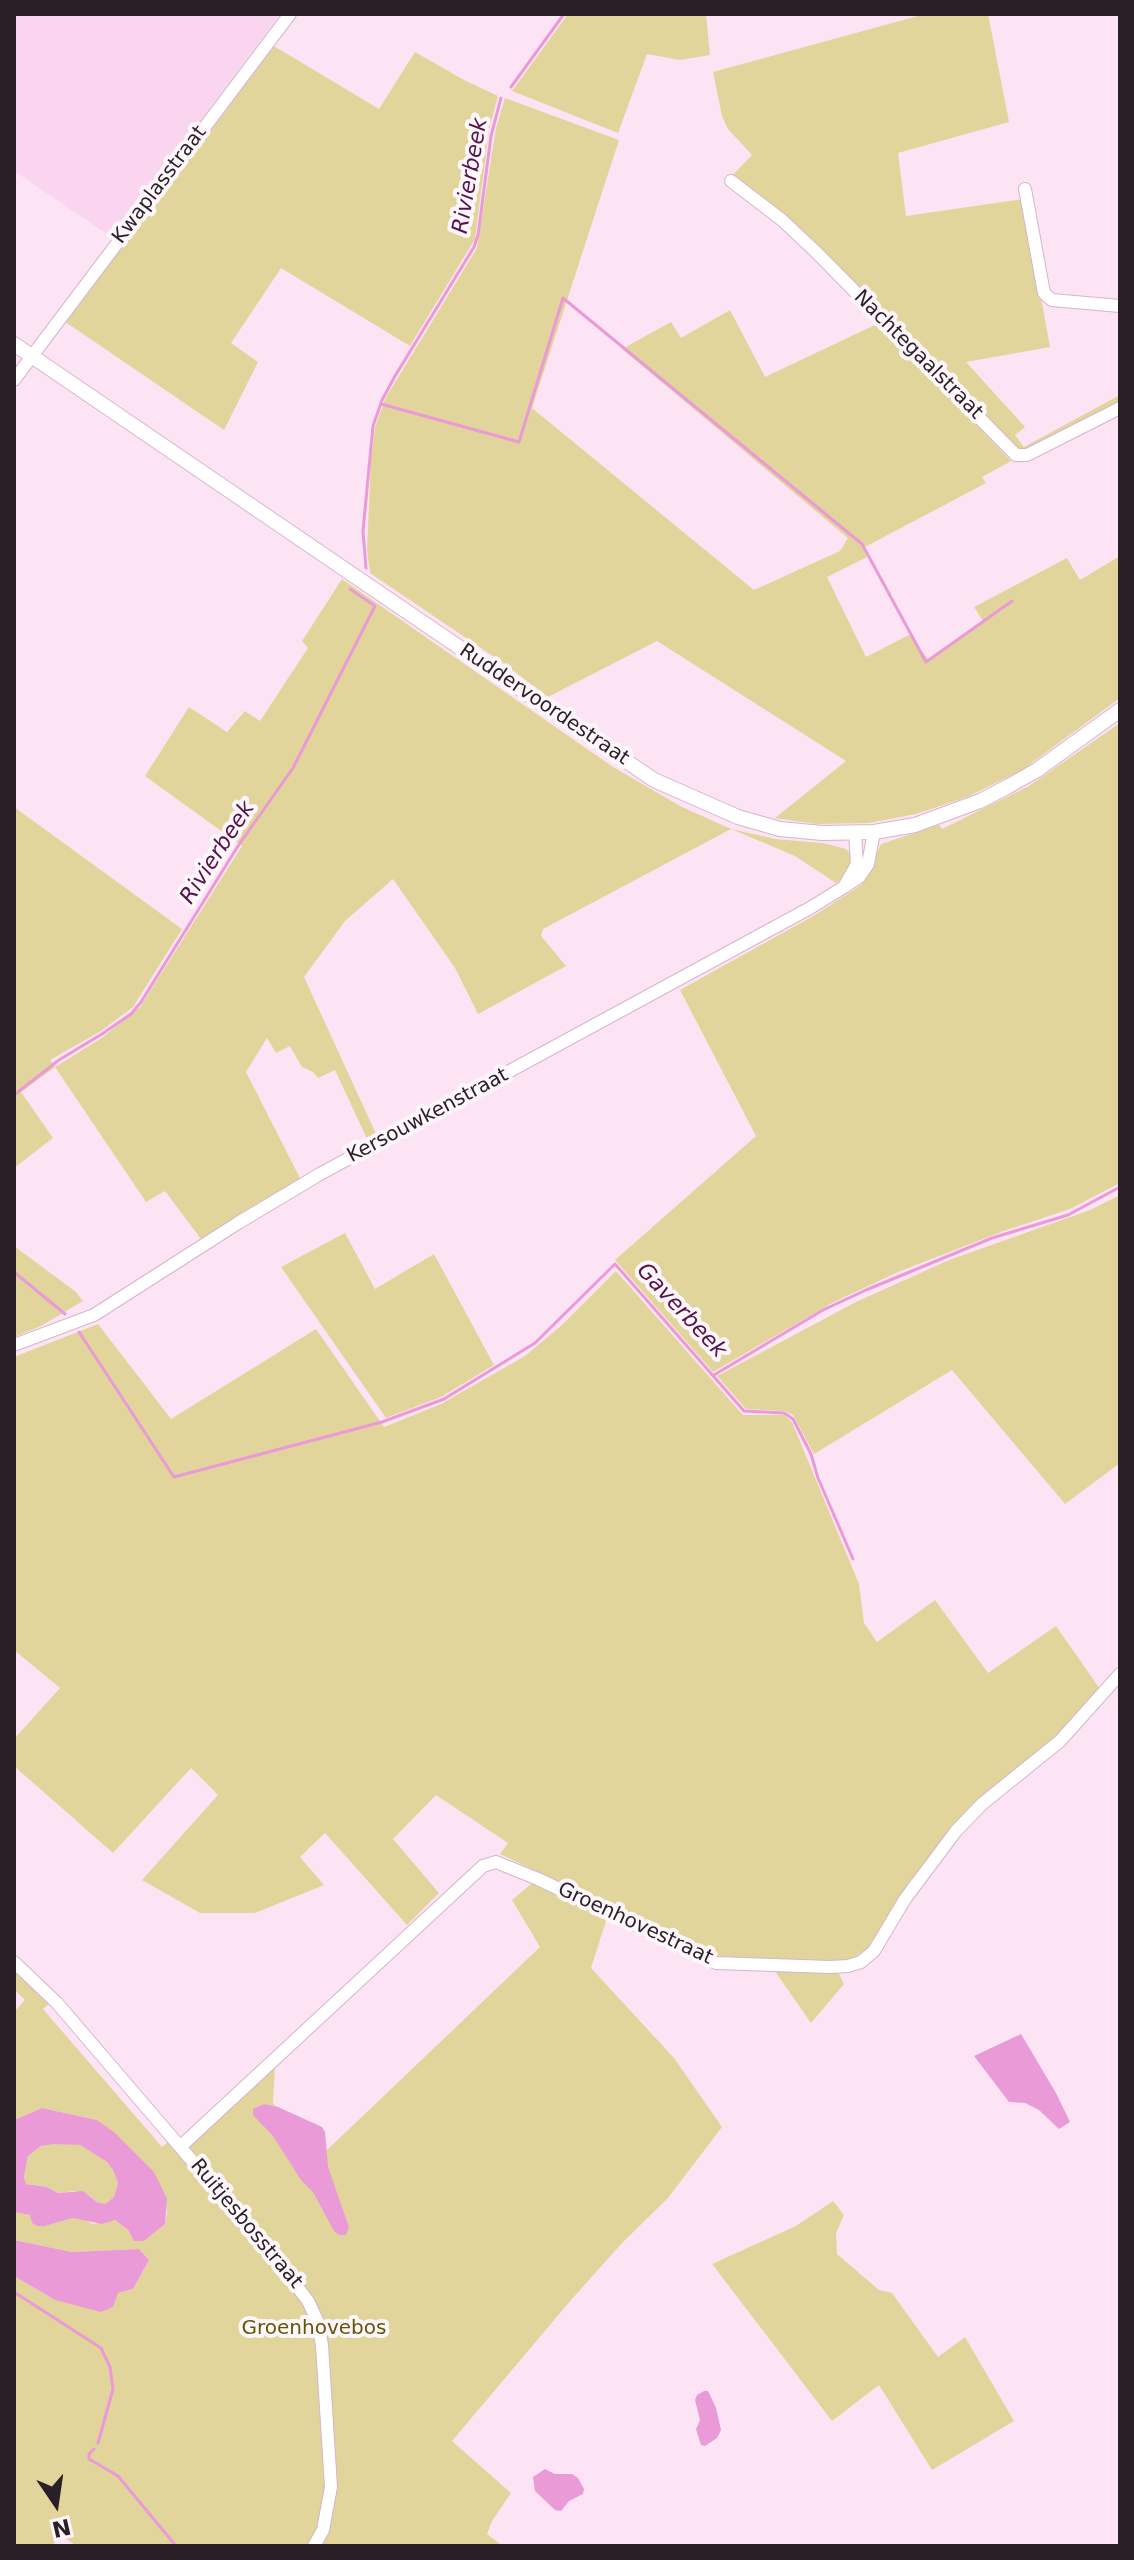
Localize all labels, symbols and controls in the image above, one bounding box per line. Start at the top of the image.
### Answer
water label: Rivierbeek [448,116,494,236]
street label: Kwaplasstraat [108,121,212,249]
street label: Nachtegaalstraat [848,285,988,425]
street label: Ruddervoordestraat [455,639,633,771]
water label: Rivierbeek [175,797,261,909]
street label: Kersouwkenstraat [343,1063,513,1169]
water label: Gaverbeek [630,1258,732,1364]
street label: Groenhovestraat [554,1878,716,1970]
street label: Ruitjesbosstraat [185,2154,307,2294]
park label: Groenhovebos [242,2317,386,2341]
north arrow [16,2464,96,2544]
text: N [50,2514,73,2542]

